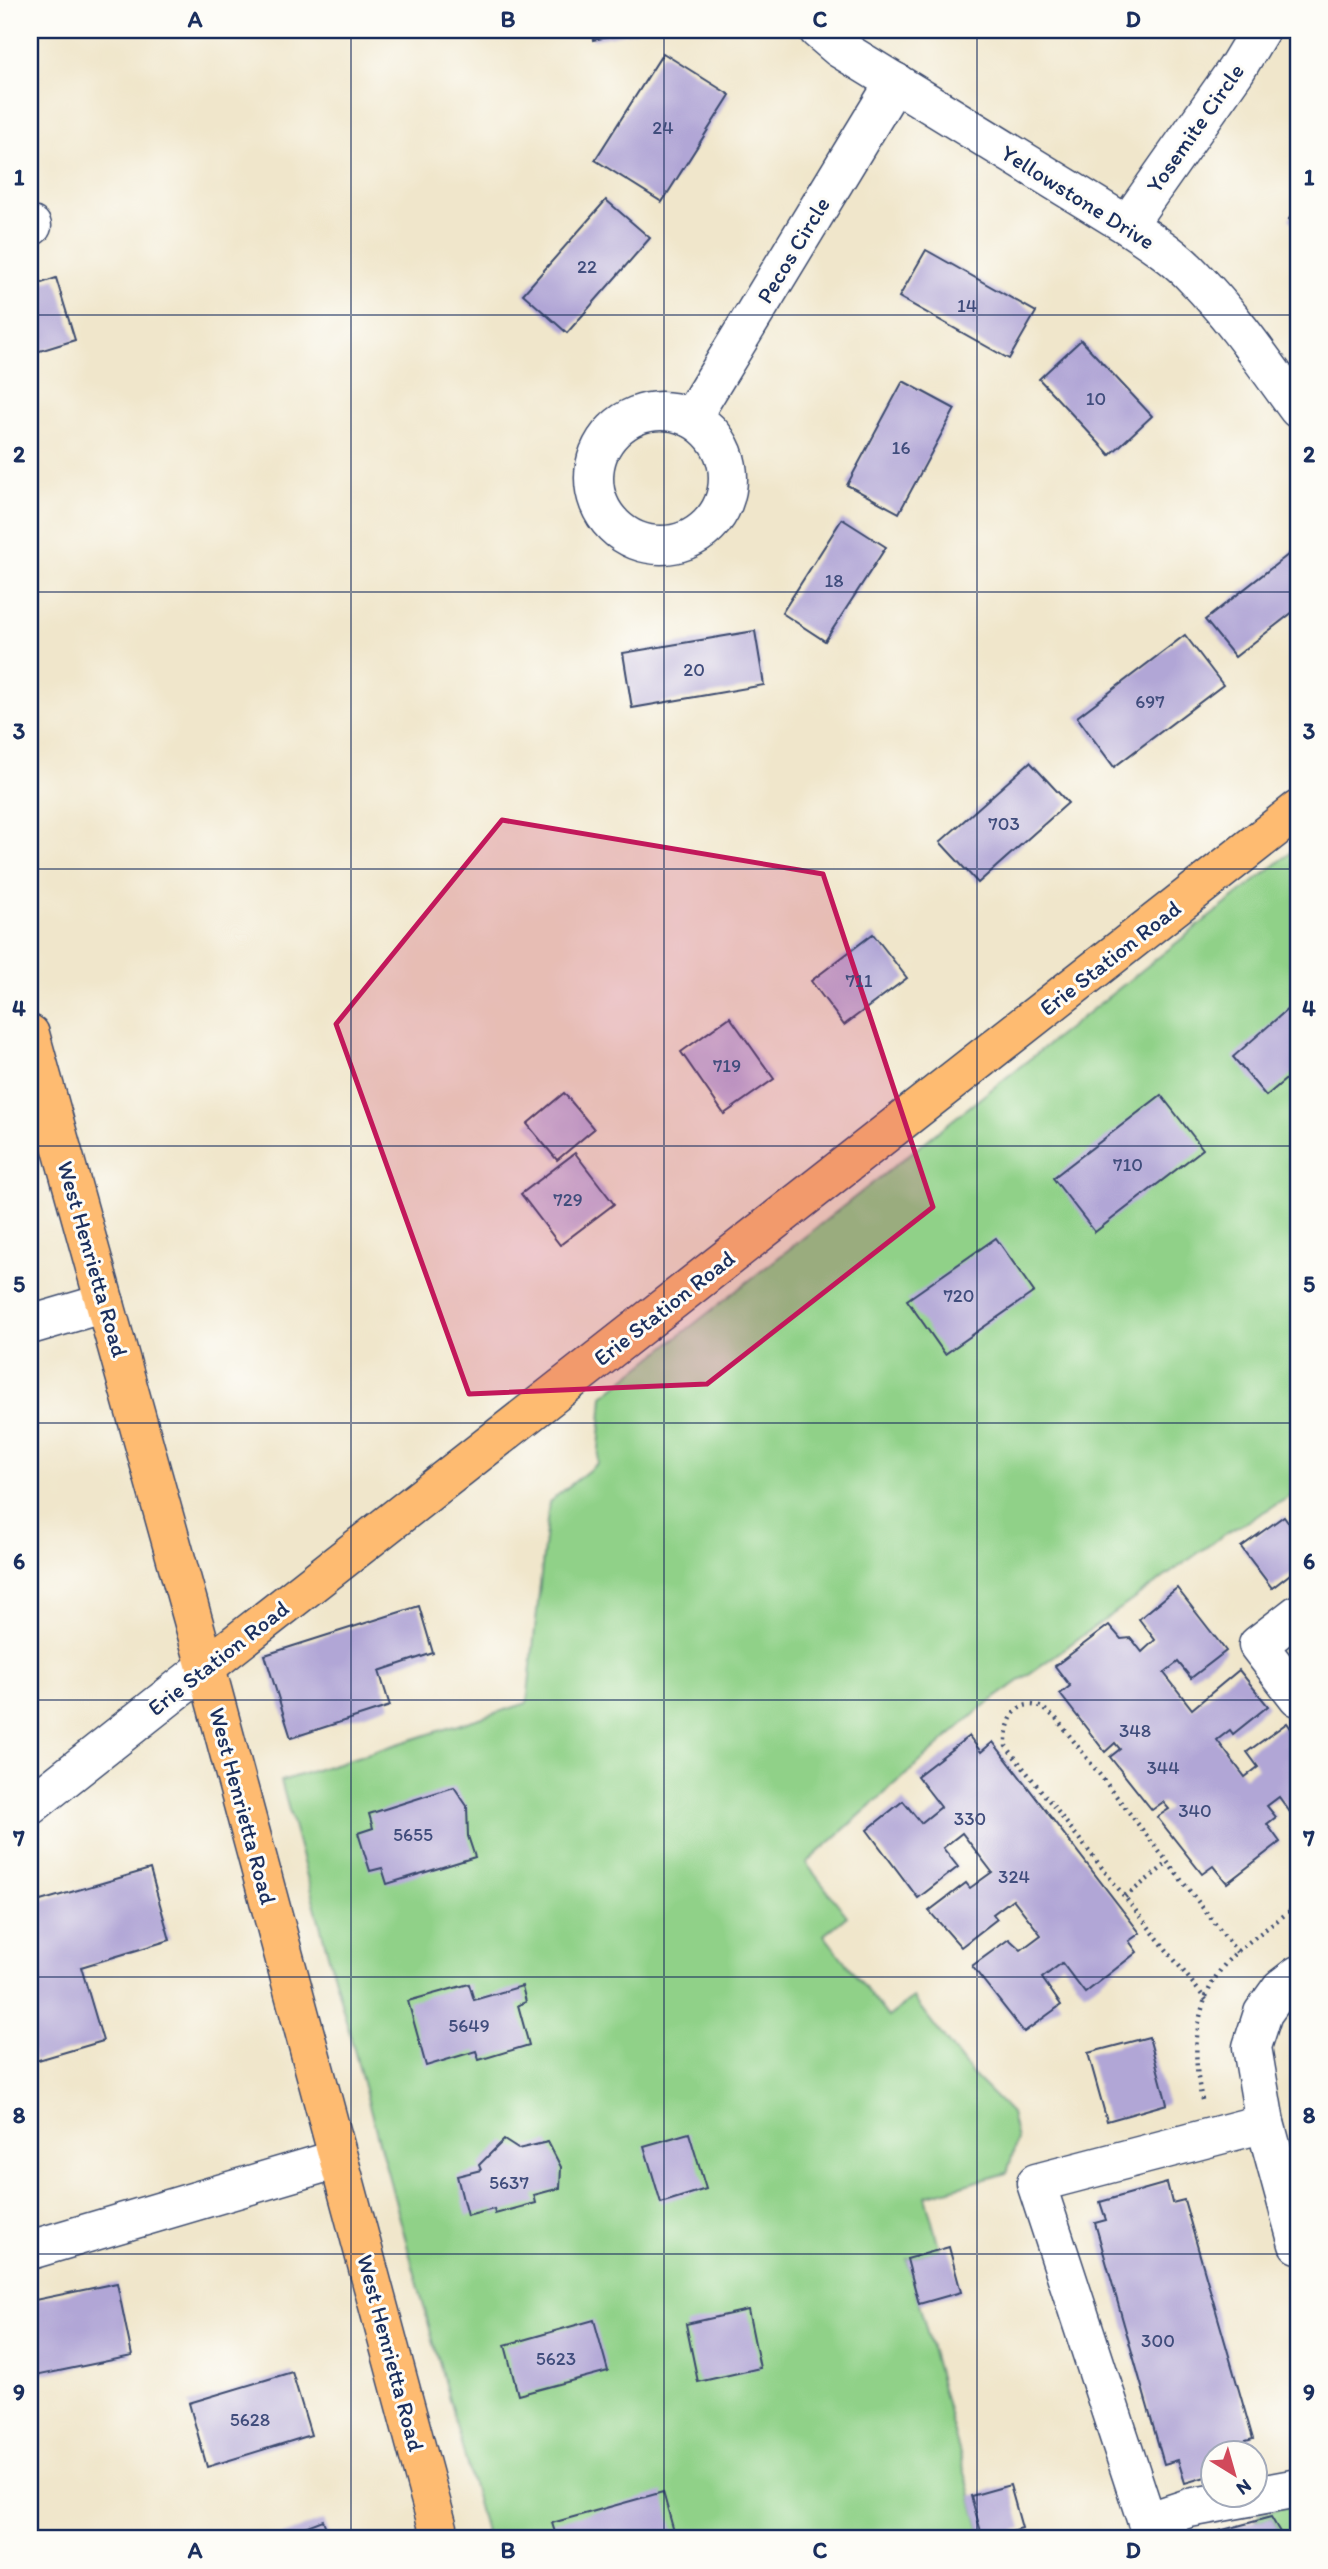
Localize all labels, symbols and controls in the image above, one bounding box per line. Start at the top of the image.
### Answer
text: A [187,5,203,33]
text: B [501,5,516,33]
text: C [813,5,828,33]
text: D [1125,5,1141,33]
street label: Yosemite Circle [1140,58,1250,198]
house number: 24 [652,116,674,139]
street label: Yellowstone Drive [996,138,1160,256]
text: 1 [14,163,25,191]
text: 1 [1304,163,1315,191]
street label: Pecos Circle [750,192,836,308]
house number: 22 [577,255,597,278]
house number: 14 [957,294,977,317]
house number: 10 [1086,387,1106,410]
house number: 16 [892,436,910,459]
text: 2 [13,440,26,468]
text: 2 [1303,440,1316,468]
house number: 18 [824,569,844,592]
house number: 20 [683,658,705,681]
house number: 697 [1135,690,1165,713]
text: 3 [13,717,26,745]
text: 3 [1303,717,1316,745]
house number: 703 [988,812,1020,835]
street label: Erie Station Road [1034,894,1186,1022]
house number: 711 [845,969,873,992]
text: 4 [12,994,26,1022]
text: 4 [1302,994,1316,1022]
house number: 719 [713,1054,741,1077]
house number: 710 [1113,1153,1143,1176]
street label: West Henrietta Road [52,1158,134,1361]
house number: 729 [553,1188,583,1211]
street label: Erie Station Road [588,1244,740,1372]
text: 5 [13,1270,25,1298]
text: 5 [1303,1270,1315,1298]
house number: 720 [943,1284,975,1307]
text: 6 [13,1547,25,1575]
text: 6 [1303,1547,1315,1575]
street label: Erie Station Road [142,1594,294,1722]
street label: West Henrietta Road [203,1704,283,1908]
house number: 348 [1119,1719,1151,1742]
house number: 344 [1146,1756,1180,1779]
house number: 340 [1178,1799,1212,1822]
house number: 330 [954,1807,986,1830]
house number: 5655 [393,1823,433,1846]
text: 7 [12,1824,25,1852]
text: 7 [1302,1824,1315,1852]
house number: 324 [998,1865,1030,1888]
house number: 5649 [448,2014,490,2037]
text: 8 [13,2101,26,2129]
text: 8 [1303,2101,1316,2129]
house number: 5637 [489,2171,529,2194]
street label: West Henrietta Road [351,2251,431,2455]
house number: 300 [1141,2329,1175,2352]
house number: 5623 [536,2347,576,2370]
text: 9 [13,2378,25,2406]
text: 9 [1303,2378,1315,2406]
house number: 5628 [230,2408,270,2431]
north arrow [1198,2440,1268,2510]
text: N [1232,2474,1256,2500]
text: A [187,2536,203,2564]
text: B [501,2536,516,2564]
text: C [813,2536,828,2564]
text: D [1125,2536,1141,2564]

